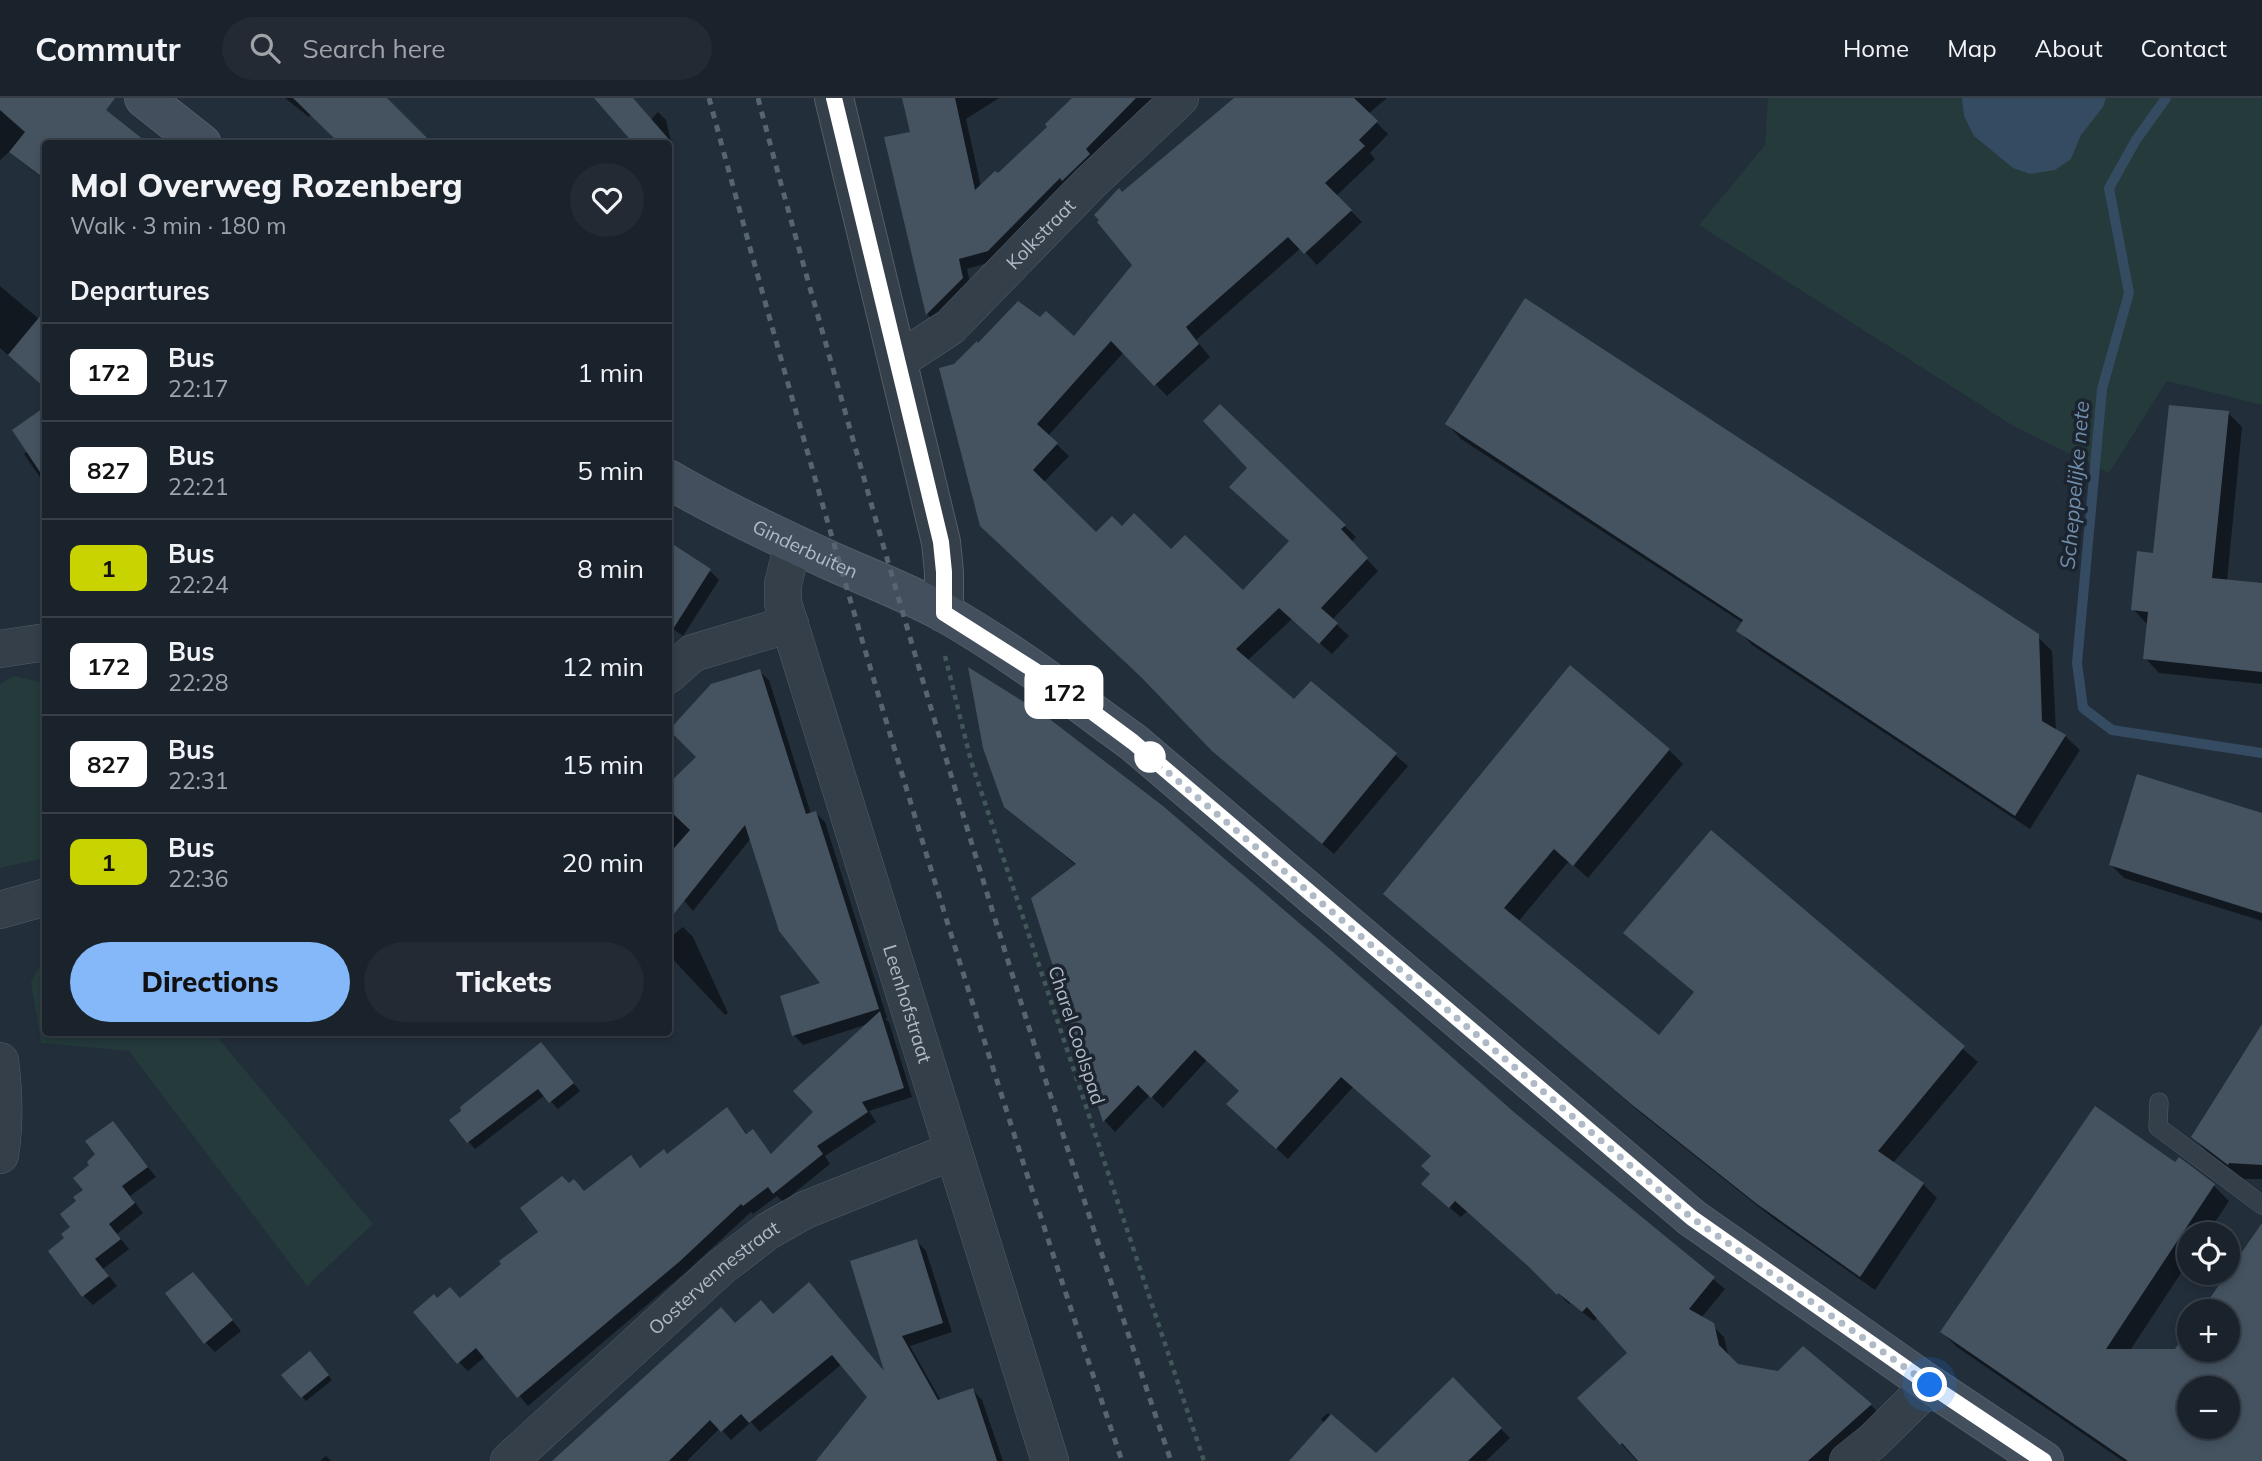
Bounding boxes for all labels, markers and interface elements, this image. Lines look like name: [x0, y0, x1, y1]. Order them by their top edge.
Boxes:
search box: [222, 17, 712, 80]
text: Commutr: [35, 28, 180, 69]
icon: search: [246, 29, 284, 67]
text: Search here: [302, 32, 445, 65]
text: Home: [1843, 33, 1909, 63]
text: Map: [1947, 33, 1997, 63]
text: About: [2035, 33, 2103, 63]
text: Contact: [2141, 33, 2227, 63]
button: heart: [570, 163, 644, 237]
text: Mol Overweg Rozenberg: [70, 164, 463, 205]
street label: Kolkstraat: [1001, 193, 1080, 274]
text: Walk · 3 min · 180 m: [70, 211, 287, 240]
text: Departures: [70, 274, 210, 307]
text: Bus: [168, 341, 214, 374]
text: 1 min: [577, 356, 644, 389]
text: 172: [87, 357, 130, 387]
text: 22:17: [168, 374, 228, 403]
water label: Scheppelijke nete: [2054, 400, 2094, 570]
text: Bus: [168, 439, 214, 472]
text: 5 min: [577, 454, 644, 487]
text: 827: [87, 455, 130, 485]
text: 22:21: [168, 472, 228, 501]
street label: Ginderbuiten: [749, 514, 862, 583]
text: Bus: [168, 537, 214, 570]
text: 8 min: [577, 552, 644, 585]
text: 1: [101, 553, 116, 583]
text: 22:24: [168, 570, 228, 599]
text: Bus: [168, 635, 214, 668]
text: 12 min: [562, 650, 644, 683]
text: 172: [87, 651, 130, 681]
text: 22:28: [168, 668, 228, 697]
line badge: 172: [1024, 669, 1104, 715]
text: 172: [1042, 677, 1086, 707]
text: Bus: [168, 733, 214, 766]
unlabelled marker: [1135, 742, 1165, 772]
text: 15 min: [562, 748, 644, 781]
text: 827: [87, 749, 130, 779]
text: 22:31: [168, 766, 228, 795]
text: Bus: [168, 831, 214, 864]
text: 20 min: [562, 846, 644, 879]
text: 1: [101, 847, 116, 877]
text: 22:36: [168, 864, 228, 893]
button: Directions: [70, 942, 350, 1022]
button: Tickets: [364, 942, 644, 1022]
street label: Leenhofstraat: [878, 942, 938, 1066]
street label: Charel Coolspad: [1043, 963, 1111, 1107]
street label: Oostervennestraat: [643, 1215, 783, 1340]
map controls: [2177, 1222, 2240, 1439]
button: locate: [2177, 1222, 2240, 1285]
button: +: [2177, 1299, 2240, 1362]
your location: [1912, 1367, 1947, 1402]
button: −: [2177, 1376, 2240, 1439]

